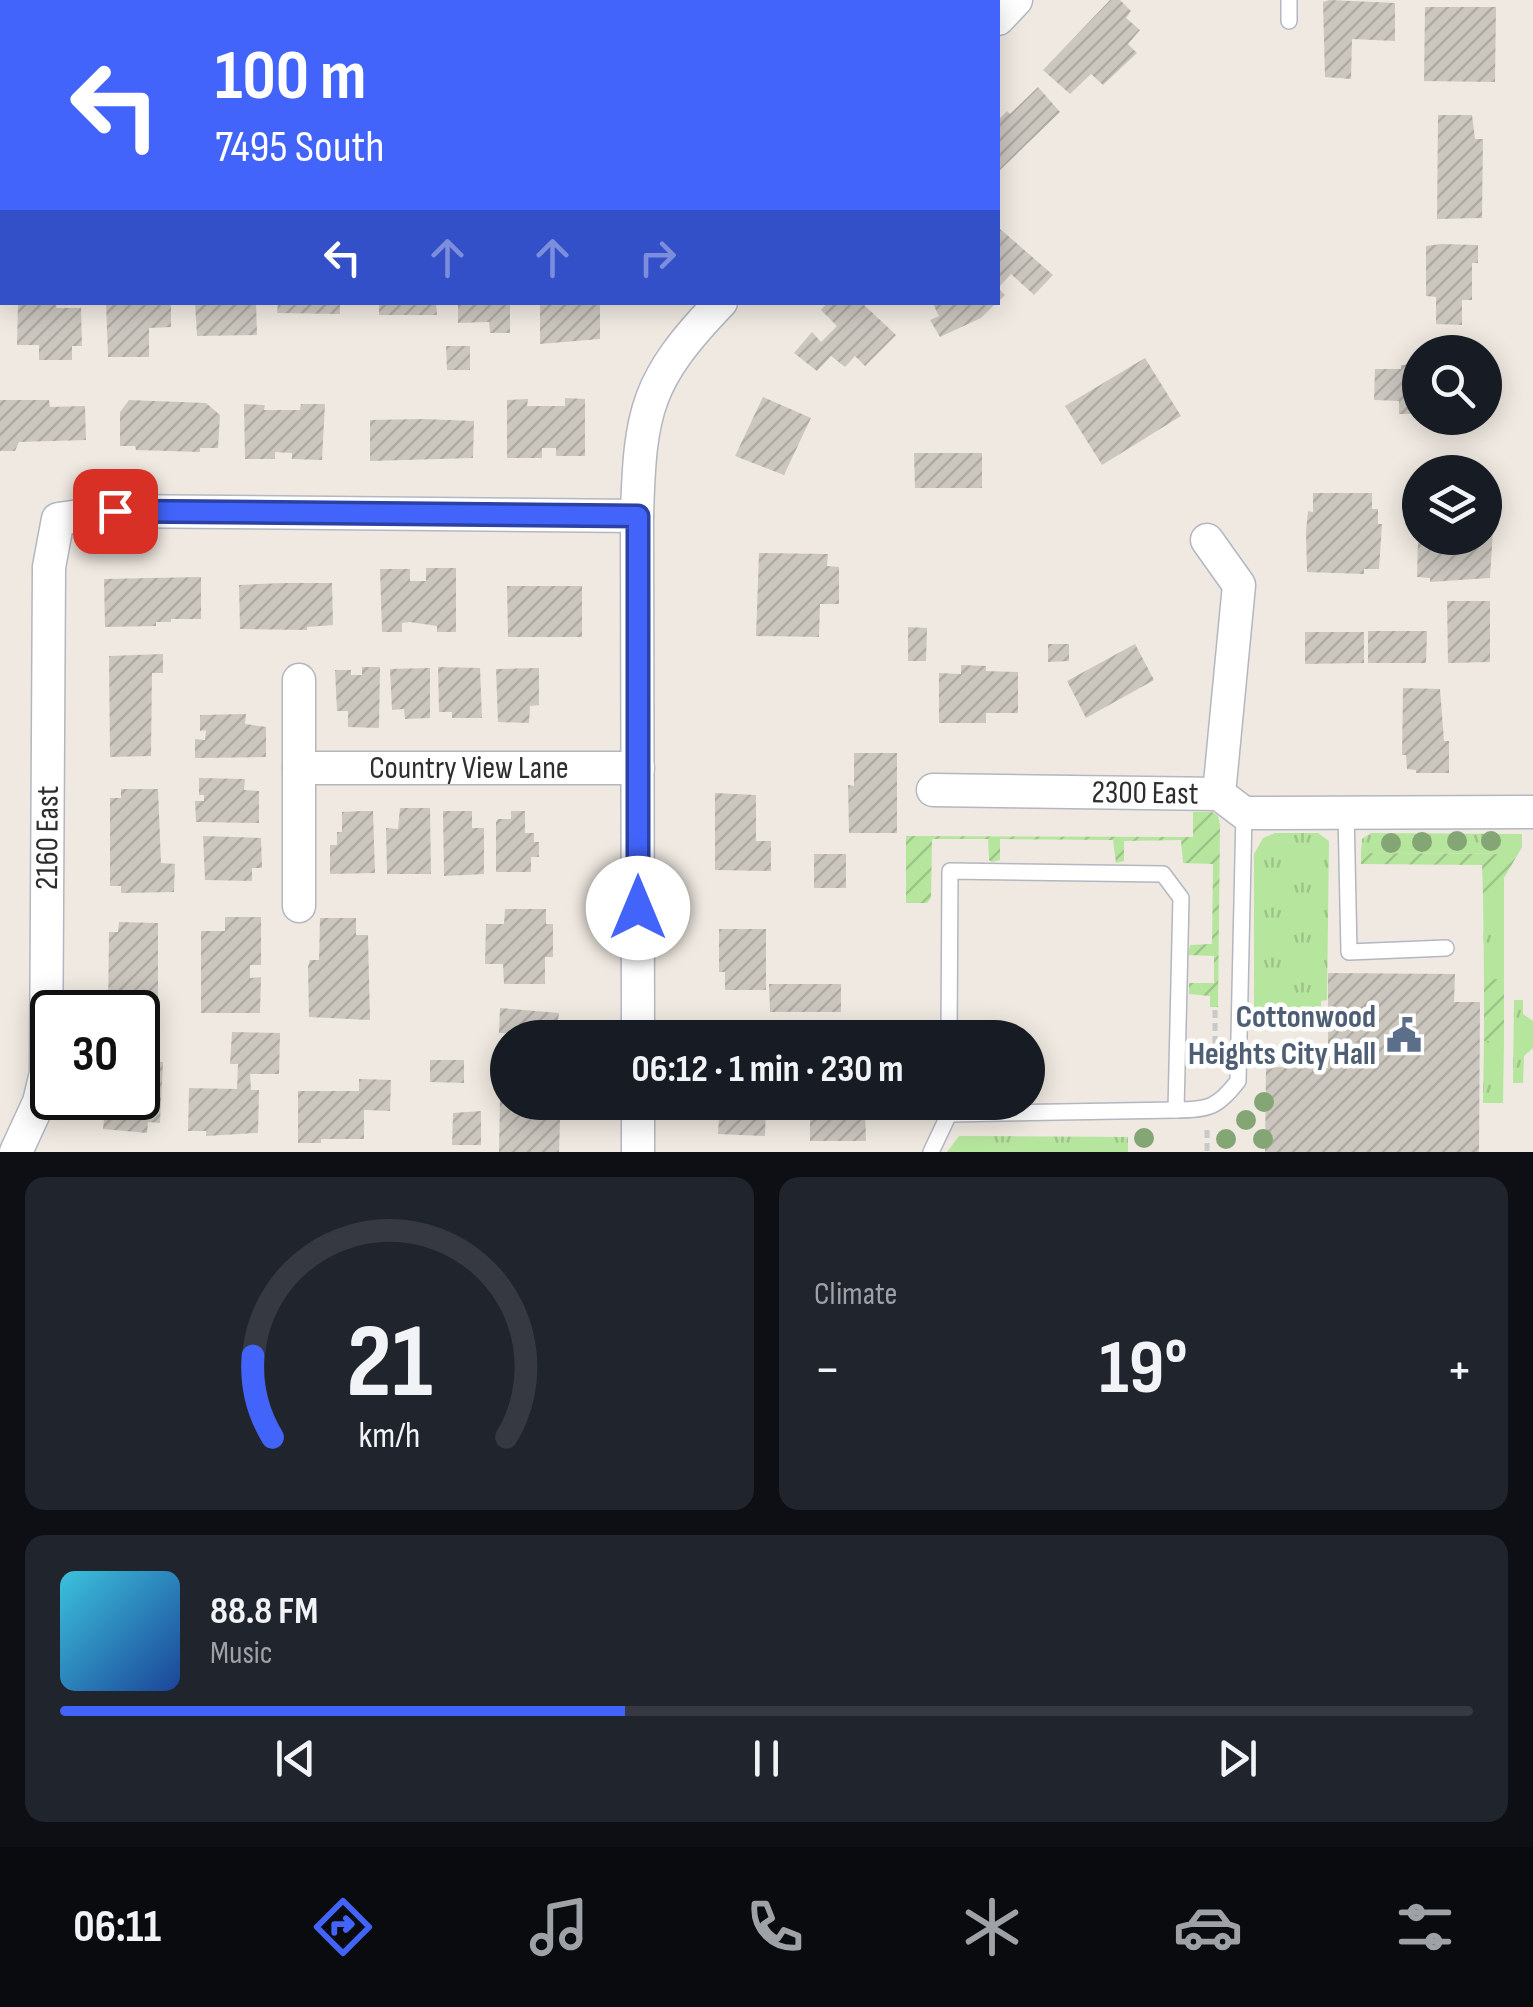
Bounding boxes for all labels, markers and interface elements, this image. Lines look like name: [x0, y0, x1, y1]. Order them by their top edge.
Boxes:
text: 100 m: [215, 35, 366, 119]
icon: left: [50, 40, 180, 170]
text: 7495 South: [215, 120, 384, 175]
icon: left: [315, 230, 370, 285]
icon: ahead: [420, 230, 475, 285]
icon: ahead: [525, 230, 580, 285]
icon: right: [630, 230, 685, 285]
map controls: [1402, 335, 1502, 555]
button: search: [1402, 335, 1502, 435]
button: layers: [1402, 455, 1502, 555]
pin: [73, 469, 158, 554]
icon: arrive: [88, 484, 143, 539]
street label: Country View Lane: [369, 749, 569, 788]
street label: 2300 East: [1091, 773, 1199, 813]
street label: 2160 East: [28, 786, 67, 890]
position arrow: [586, 856, 690, 960]
speed limit sign: 30: [30, 990, 160, 1120]
place label: Cottonwood Heights City Hall: [1188, 998, 1376, 1074]
public building icon: Cottonwood Heights City Hall: [1385, 1016, 1423, 1054]
text: 06:12 · 1 min · 230 m: [632, 1047, 903, 1092]
text: Climate: [814, 1275, 897, 1314]
text: 21: [346, 1301, 433, 1426]
text: 19°: [1099, 1324, 1188, 1415]
text: −: [814, 1337, 841, 1404]
text: +: [1446, 1337, 1473, 1404]
text: km/h: [359, 1415, 420, 1458]
text: 88.8 FM: [210, 1589, 318, 1634]
text: Music: [210, 1634, 273, 1673]
icon: previous: [268, 1731, 323, 1786]
icon: pause: [739, 1731, 794, 1786]
icon: next: [1210, 1731, 1265, 1786]
icon: directions: [308, 1892, 378, 1962]
icon: music: [524, 1892, 594, 1962]
icon: phone: [740, 1892, 810, 1962]
icon: climate: [957, 1892, 1027, 1962]
icon: car: [1173, 1892, 1243, 1962]
icon: filters: [1390, 1892, 1460, 1962]
text: 06:11: [73, 1900, 161, 1955]

